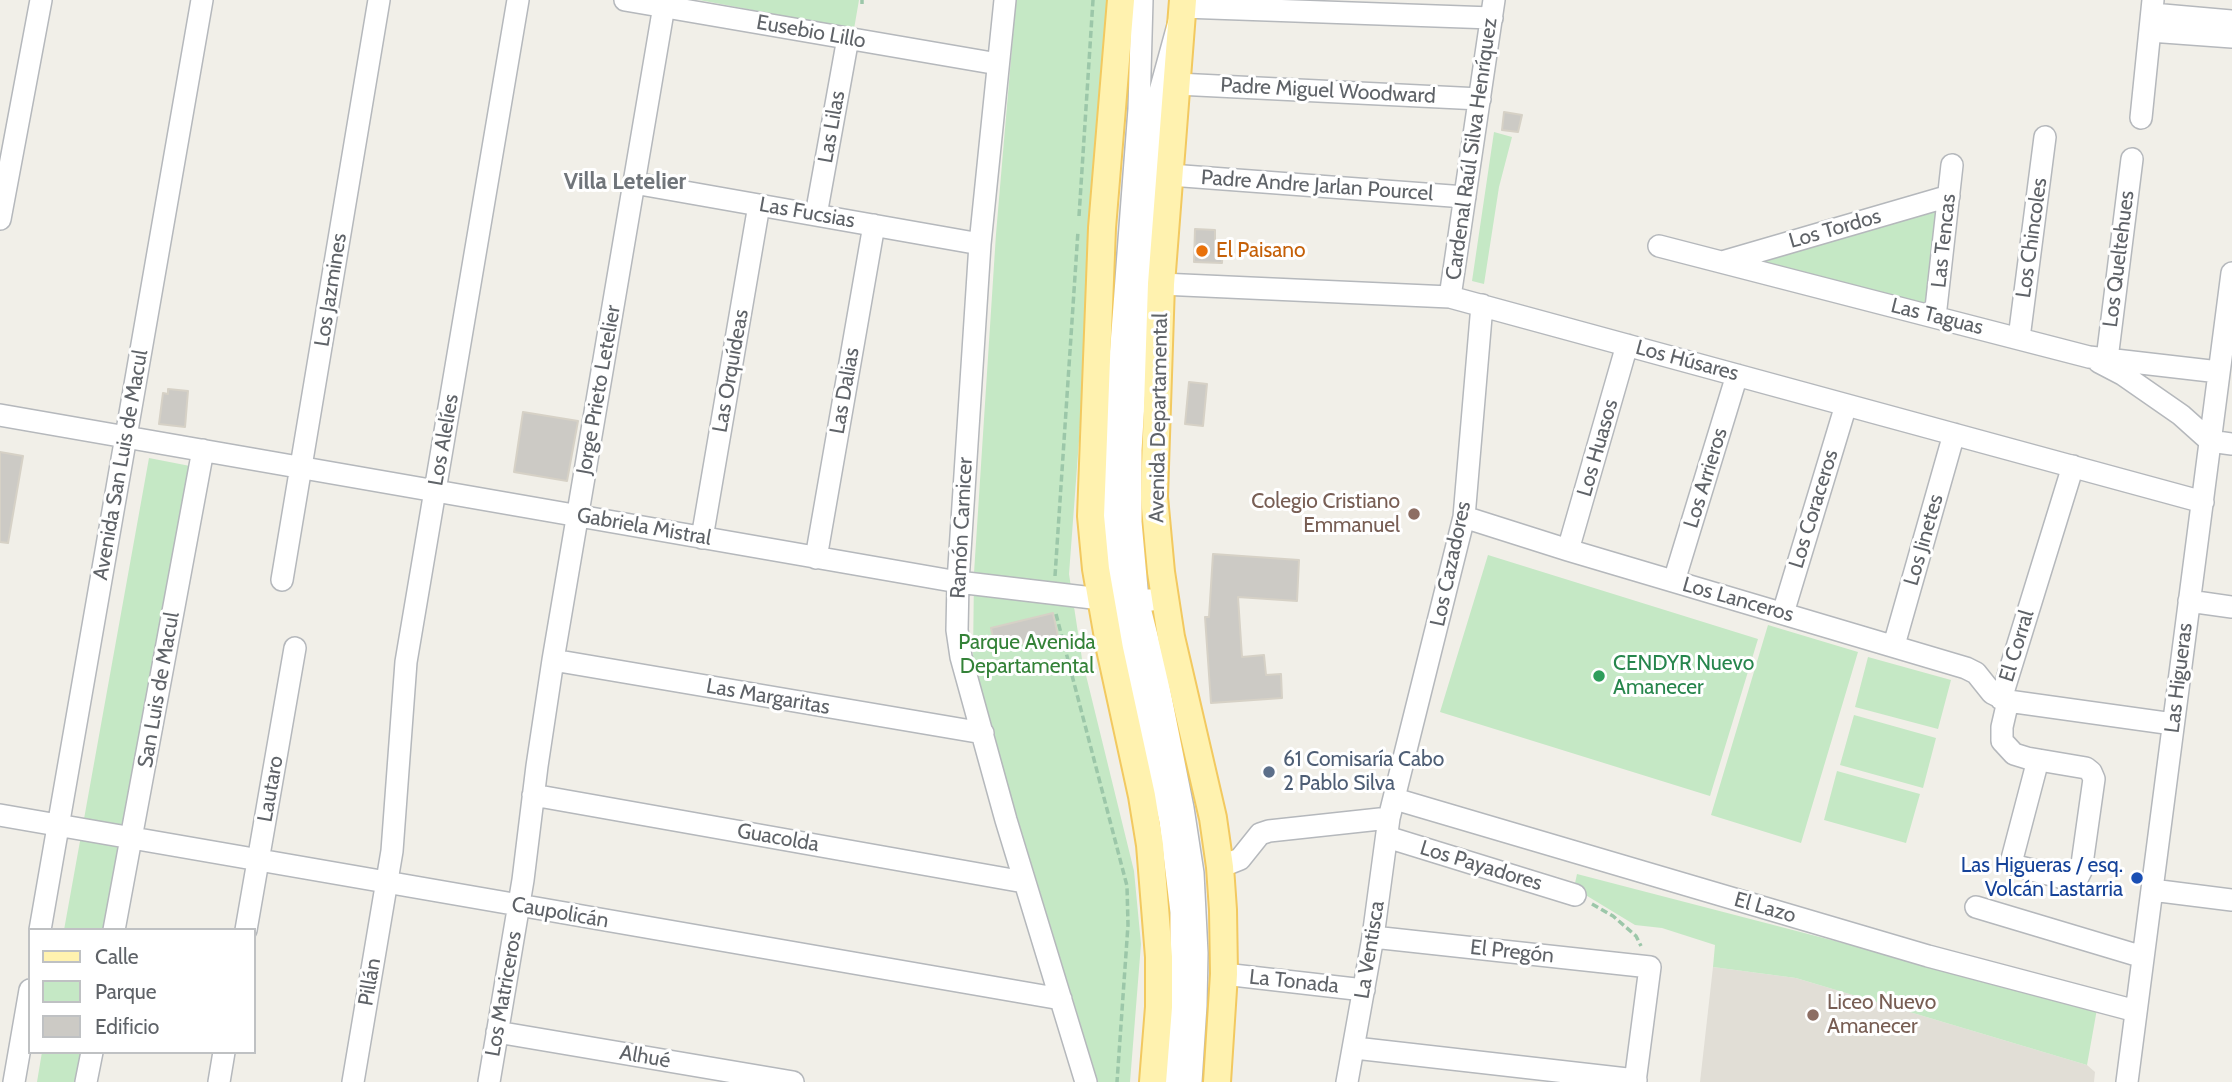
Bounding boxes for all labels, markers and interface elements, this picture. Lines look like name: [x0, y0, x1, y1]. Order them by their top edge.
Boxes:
street label: Eusebio Lillo: [754, 10, 868, 54]
street label: Cardenal Raúl Silva Henríquez: [1441, 16, 1503, 282]
street label: Padre Miguel Woodward: [1220, 73, 1436, 109]
street label: Las Lilas: [813, 89, 851, 165]
street label: Padre Andre Jarlan Pourcel: [1200, 165, 1434, 207]
district label: Villa Letelier: [564, 168, 686, 196]
street label: Los Chincoles: [2011, 176, 2053, 300]
street label: Los Queltehues: [2098, 189, 2140, 329]
street label: Las Fucsias: [757, 192, 857, 234]
street label: Las Tencas: [1927, 193, 1961, 289]
street label: Los Tordos: [1786, 204, 1884, 254]
street label: Los Jazmines: [310, 232, 352, 348]
place label: El Paisano: [1216, 238, 1306, 264]
marker: El Paisano: [1194, 243, 1210, 259]
street label: Las Taguas: [1888, 293, 1986, 341]
street label: Jorge Prieto Letelier: [572, 303, 626, 477]
street label: Las Orquídeas: [708, 307, 754, 435]
street label: Avenida Departamental: [1145, 313, 1173, 523]
street label: Los Húsares: [1633, 335, 1741, 387]
street label: Las Dalias: [825, 346, 865, 436]
street label: Avenida San Luis de Macul: [88, 348, 154, 582]
street label: Los Alelíes: [424, 392, 464, 488]
street label: Los Huasos: [1572, 397, 1624, 499]
street label: Los Arrieros: [1679, 425, 1733, 531]
street label: Los Coraceros: [1784, 447, 1844, 571]
street label: Ramón Carnicer: [946, 457, 978, 599]
place label: Colegio Cristiano Emmanuel: [1251, 489, 1400, 539]
street label: Los Jinetes: [1899, 491, 1949, 589]
street label: Los Cazadores: [1425, 499, 1477, 629]
street label: Gabriela Mistral: [575, 503, 713, 551]
marker: Colegio Cristiano Emmanuel: [1406, 506, 1422, 522]
street label: Los Lanceros: [1680, 572, 1796, 628]
street label: El Corral: [1994, 607, 2040, 685]
street label: San Luis de Macul: [133, 610, 185, 770]
street label: Las Higueras: [2160, 622, 2198, 734]
park label: Parque Avenida Departamental: [958, 630, 1096, 680]
place label: CENDYR Nuevo Amanecer: [1613, 651, 1754, 701]
marker: CENDYR Nuevo Amanecer: [1591, 668, 1607, 684]
street label: Las Margaritas: [704, 674, 832, 720]
place label: 61 Comisaría Cabo 2 Pablo Silva: [1283, 747, 1444, 797]
street label: Lautaro: [253, 754, 289, 824]
marker: 61 Comisaría Cabo 2 Pablo Silva: [1261, 764, 1277, 780]
street label: Guacolda: [735, 818, 821, 858]
street label: Los Payadores: [1417, 835, 1545, 897]
place label: Las Higueras / esq. Volcán Lastarria: [1961, 853, 2123, 903]
marker: Las Higueras / esq. Volcán Lastarria: [2129, 870, 2145, 886]
street label: El Lazo: [1731, 887, 1799, 929]
street label: Caupolicán: [510, 892, 610, 934]
street label: La Ventisca: [1350, 899, 1390, 1001]
legend: [28, 928, 256, 1054]
street label: Los Matriceros: [481, 929, 527, 1059]
street label: El Pregón: [1469, 935, 1555, 969]
text: Calle: [95, 944, 139, 969]
street label: Pillán: [353, 956, 387, 1008]
street label: La Tonada: [1248, 965, 1340, 999]
text: Parque: [95, 979, 157, 1004]
place label: Liceo Nuevo Amanecer: [1827, 990, 1936, 1040]
marker: Liceo Nuevo Amanecer: [1805, 1007, 1821, 1023]
text: Edificio: [95, 1014, 159, 1039]
street label: Alhué: [618, 1040, 672, 1074]

